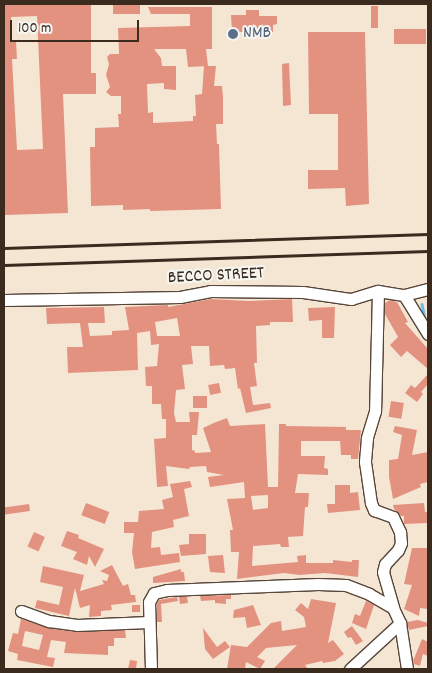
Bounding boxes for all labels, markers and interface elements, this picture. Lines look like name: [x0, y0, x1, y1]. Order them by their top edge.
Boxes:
scale bar: [12, 10, 141, 42]
text: 100 m: [18, 18, 51, 40]
place label: NMB: [243, 23, 271, 45]
marker: NMB: [227, 28, 239, 40]
street label: BECCO STREET: [167, 264, 265, 290]

